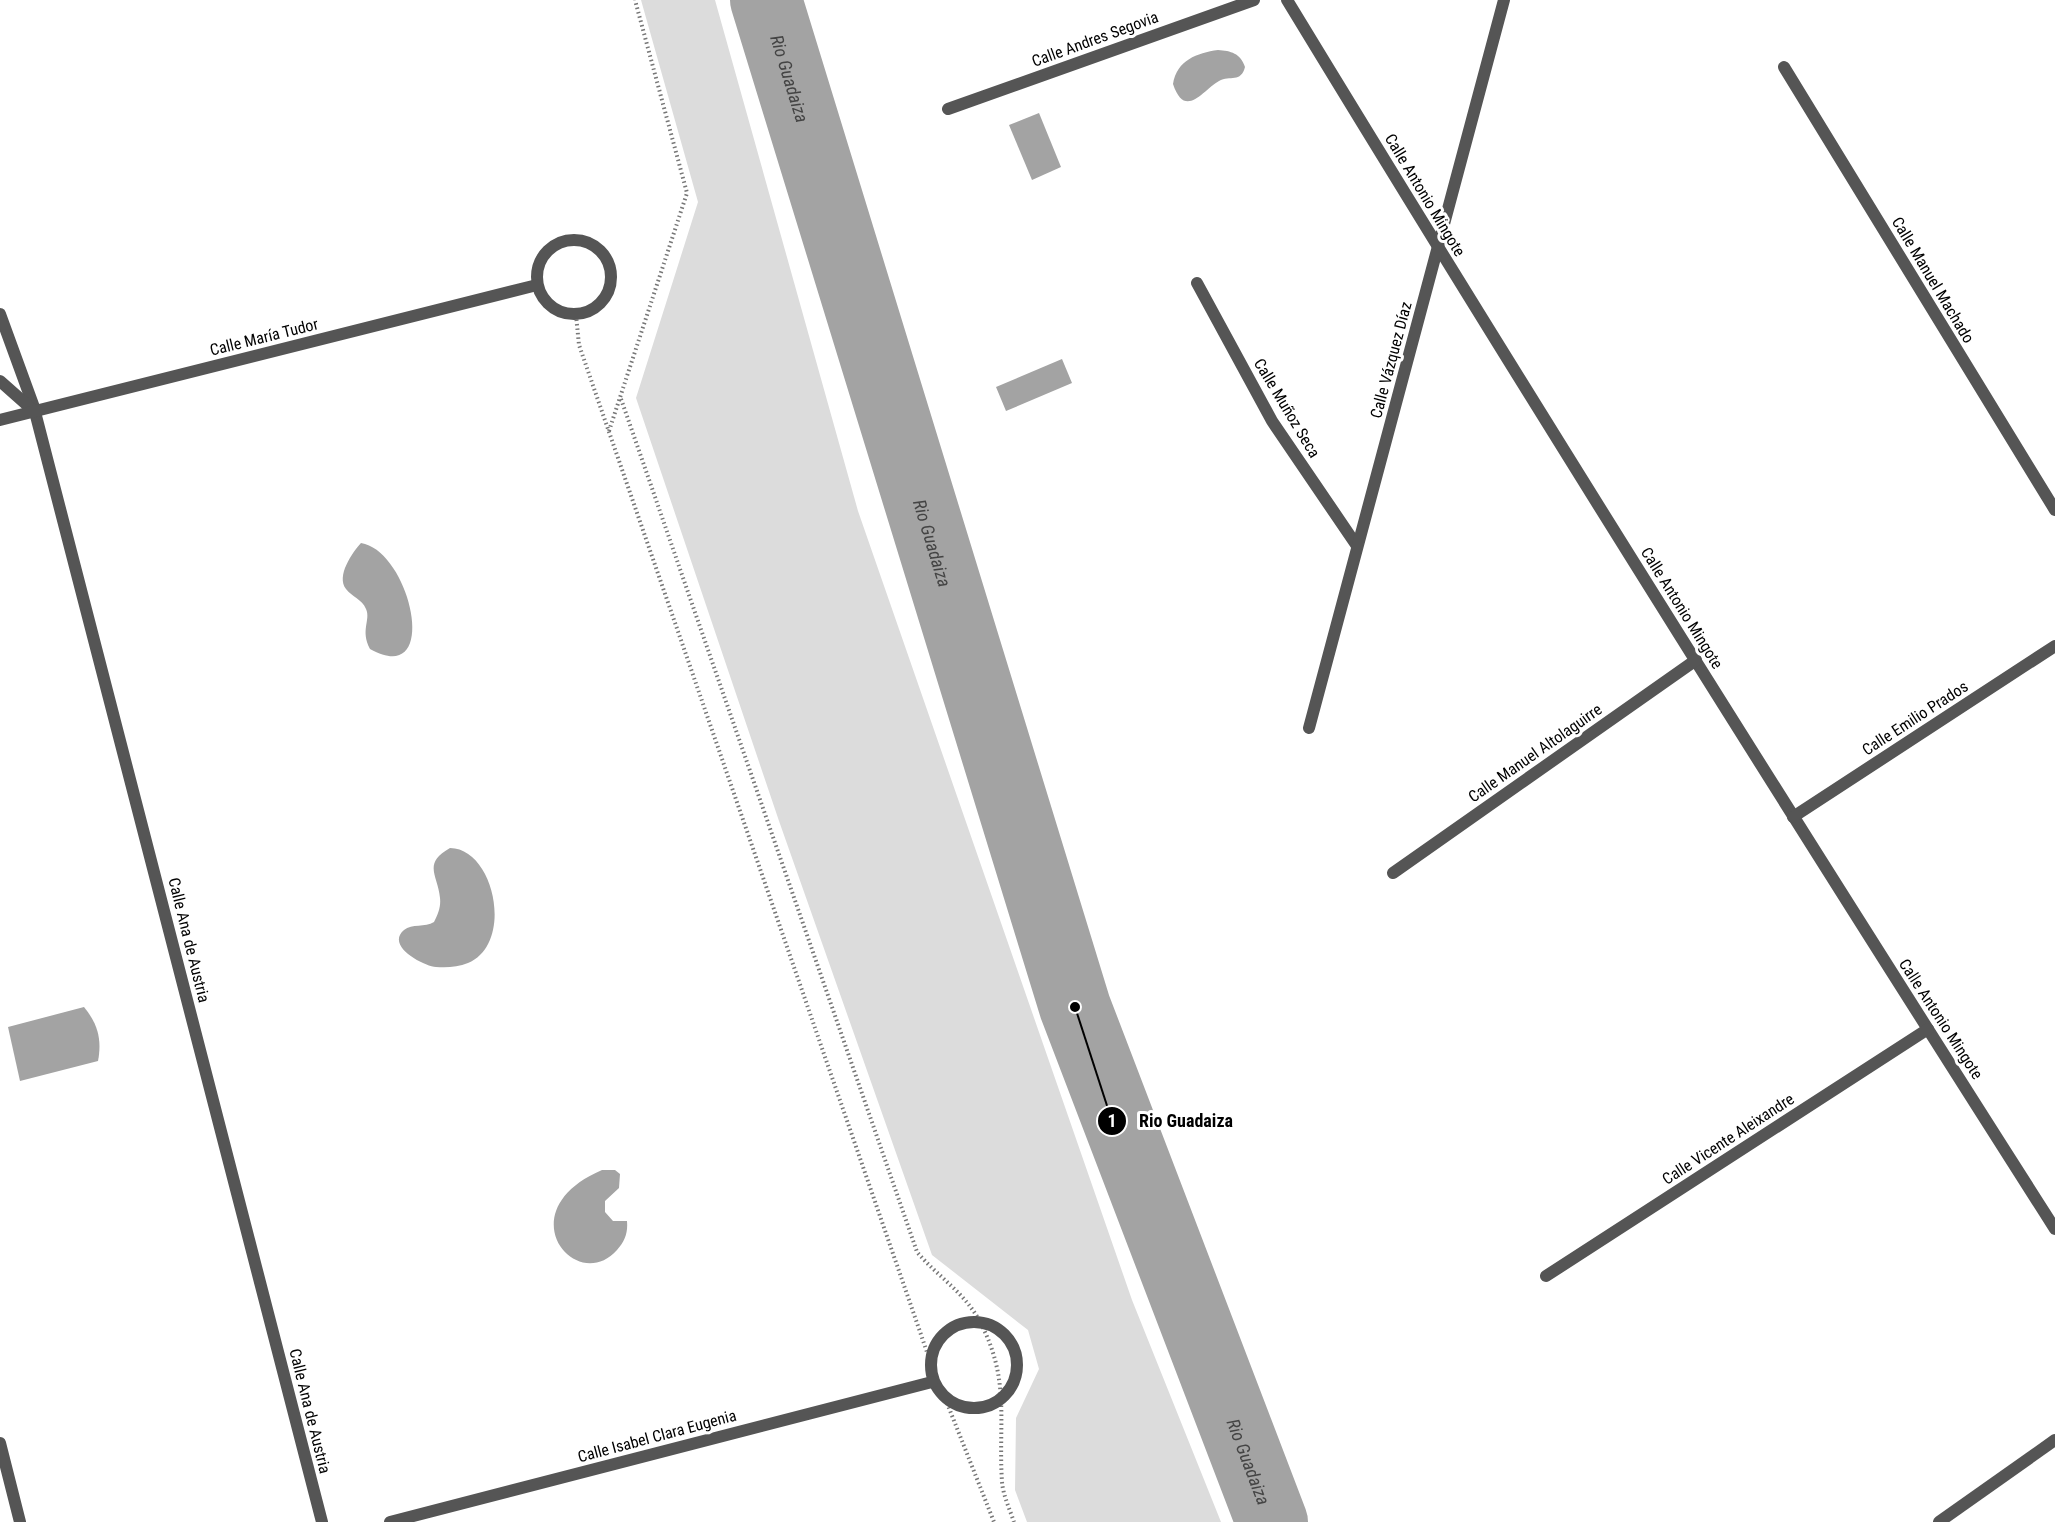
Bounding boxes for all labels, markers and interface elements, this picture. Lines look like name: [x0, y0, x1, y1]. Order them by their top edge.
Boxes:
street label: Calle Andres Segovia: [1029, 7, 1161, 71]
water label: Rio Guadaiza: [767, 32, 813, 125]
street label: Calle Antonio Mingote: [1381, 130, 1469, 260]
street label: Calle Manuel Machado: [1888, 213, 1978, 347]
street label: Calle Vázquez Díaz: [1366, 300, 1416, 420]
street label: Calle María Tudor: [208, 314, 320, 360]
street label: Calle Muñoz Seca: [1250, 355, 1324, 461]
water label: Rio Guadaiza: [909, 497, 956, 589]
street label: Calle Antonio Mingote: [1637, 544, 1727, 672]
street label: Calle Emilio Prados: [1859, 677, 1971, 759]
street label: Calle Manuel Altolaguirre: [1465, 700, 1605, 806]
street label: Calle Ana de Austria: [164, 876, 214, 1004]
street label: Calle Antonio Mingote: [1895, 955, 1987, 1083]
street label: Calle Vicente Aleixandre: [1659, 1089, 1797, 1189]
callout: Rio Guadaiza: [1097, 1103, 1245, 1139]
text: 1: [1107, 1110, 1117, 1131]
text: Rio Guadaiza: [1139, 1110, 1233, 1131]
street label: Calle Ana de Austria: [285, 1347, 335, 1475]
street label: Calle Isabel Clara Eugenia: [576, 1406, 738, 1466]
water label: Rio Guadaiza: [1223, 1416, 1275, 1508]

